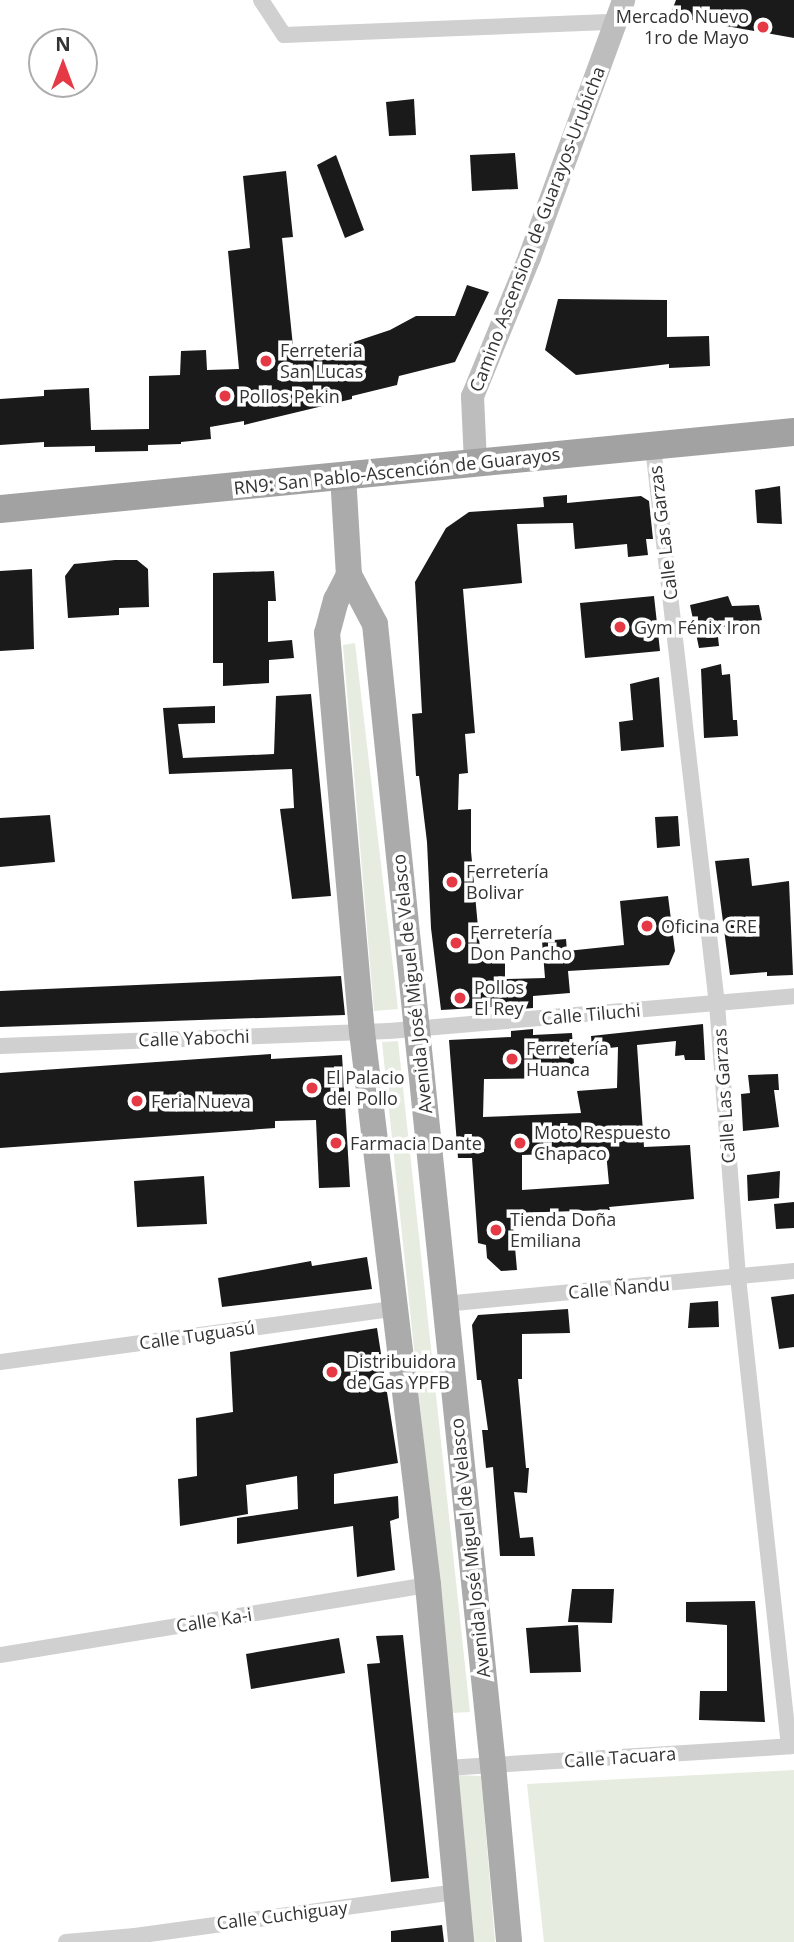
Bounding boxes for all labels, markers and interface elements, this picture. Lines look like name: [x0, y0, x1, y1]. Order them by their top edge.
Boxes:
place label: Mercado Nuevo 1ro de Mayo: [616, 6, 749, 48]
marker: Mercado Nuevo 1ro de Mayo: [755, 19, 771, 35]
north arrow: [28, 28, 98, 98]
text: N: [55, 31, 71, 57]
street label: Camino Ascension de Guarayos-Urubicha: [465, 63, 609, 395]
place label: Ferreteria San Lucas: [280, 340, 363, 382]
marker: Ferreteria San Lucas: [258, 353, 274, 369]
place label: Pollos Pekin: [239, 385, 340, 407]
marker: Pollos Pekin: [217, 388, 233, 404]
street label: RN9: San Pablo-Ascención de Guarayos: [233, 443, 561, 499]
street label: Calle Las Garzas: [644, 465, 682, 601]
place label: Gym Fénix Iron: [634, 616, 761, 638]
marker: Gym Fénix Iron: [612, 619, 628, 635]
street label: Avenida José Miguel de Velasco: [388, 853, 436, 1115]
place label: Ferretería Bolivar: [466, 861, 549, 903]
marker: Ferretería Bolivar: [444, 874, 460, 890]
place label: Oficina CRE: [661, 915, 757, 937]
marker: Oficina CRE: [639, 918, 655, 934]
place label: Ferretería Don Pancho: [470, 922, 572, 964]
marker: Ferretería Don Pancho: [448, 935, 464, 951]
place label: Pollos El Rey: [474, 977, 524, 1020]
marker: Pollos El Rey: [452, 990, 468, 1006]
street label: Calle Tiluchi: [541, 999, 641, 1029]
street label: Calle Yabochi: [138, 1025, 250, 1051]
street label: Calle Las Garzas: [709, 1028, 739, 1164]
place label: Ferretería Huanca: [526, 1038, 609, 1080]
marker: Ferretería Huanca: [504, 1051, 520, 1067]
place label: El Palacio del Pollo: [326, 1067, 405, 1110]
marker: El Palacio del Pollo: [304, 1080, 320, 1096]
place label: Feria Nueva: [151, 1090, 251, 1112]
marker: Feria Nueva: [129, 1093, 145, 1109]
place label: Moto Respuesto Chapaco: [534, 1122, 671, 1164]
place label: Farmacia Dante: [350, 1132, 482, 1154]
marker: Farmacia Dante: [328, 1135, 344, 1151]
marker: Moto Respuesto Chapaco: [512, 1135, 528, 1151]
place label: Tienda Doña Emiliana: [510, 1209, 616, 1252]
marker: Tienda Doña Emiliana: [488, 1222, 504, 1238]
street label: Calle Ñandu: [567, 1273, 671, 1303]
street label: Calle Tuguasú: [138, 1316, 256, 1354]
place label: Distribuidora de Gas YPFB: [346, 1351, 456, 1394]
marker: Distribuidora de Gas YPFB: [324, 1364, 340, 1380]
street label: Avenida José Miguel de Velasco: [446, 1417, 494, 1679]
street label: Calle Ka-i: [174, 1603, 254, 1637]
street label: Calle Tacuara: [563, 1742, 677, 1772]
street label: Calle Cuchiguay: [215, 1896, 349, 1934]

